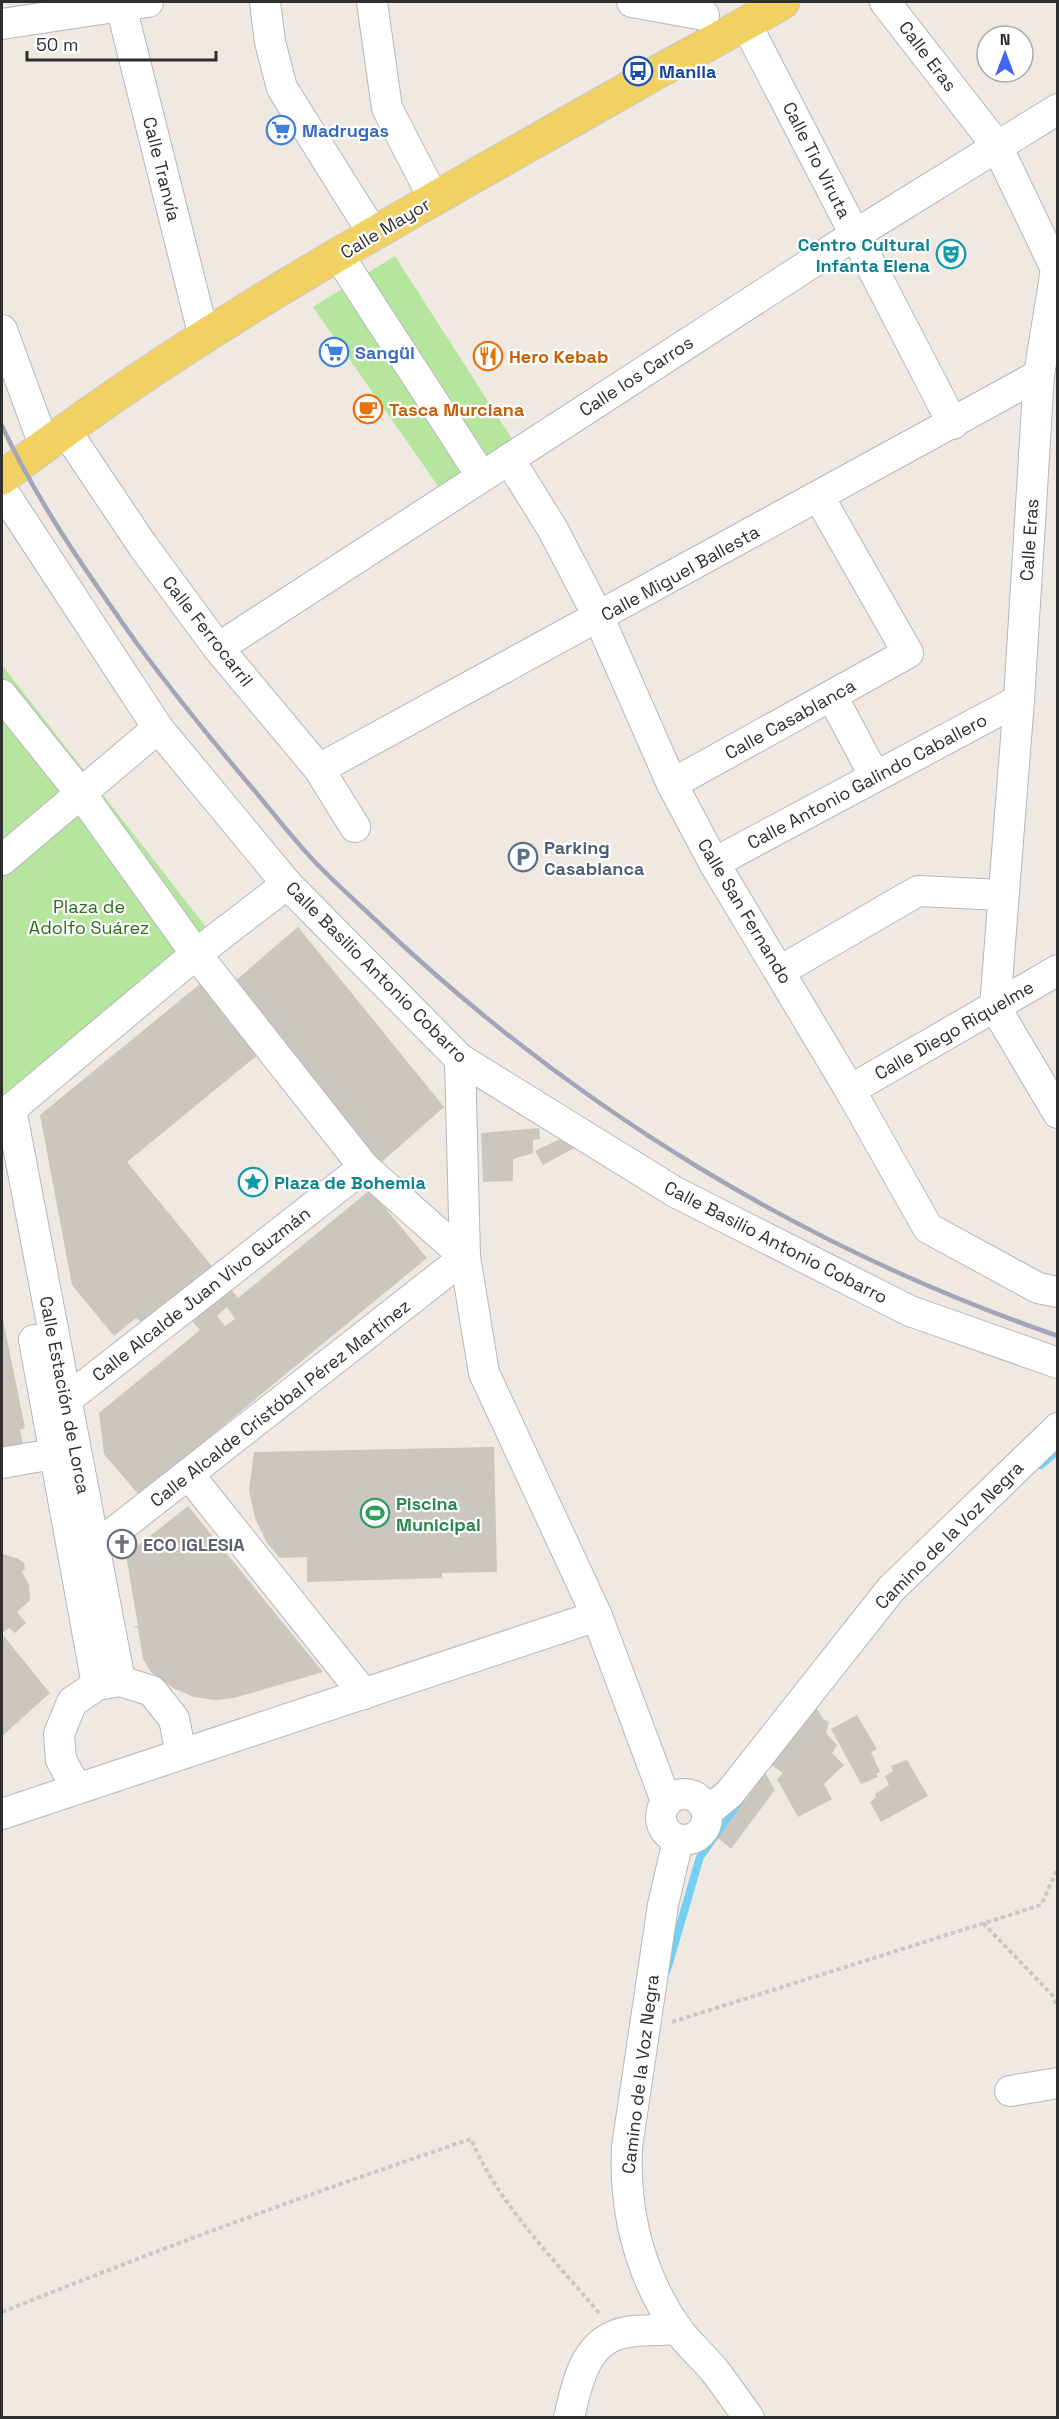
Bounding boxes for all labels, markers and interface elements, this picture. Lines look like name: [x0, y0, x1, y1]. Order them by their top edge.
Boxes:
street label: Calle Eras: [894, 16, 962, 96]
scale bar: [27, 24, 216, 62]
north arrow: [975, 24, 1035, 84]
text: N: [1000, 29, 1010, 50]
text: 50 m: [36, 33, 78, 56]
bus stop icon: Manila: [622, 55, 654, 87]
place label: Manila: [659, 60, 717, 83]
street label: Calle Tio Viruta: [778, 98, 856, 222]
street label: Calle Tranvía: [138, 114, 186, 224]
supermarket icon: Madrugas: [265, 114, 297, 146]
place label: Madrugas: [302, 119, 389, 142]
street label: Calle Mayor: [336, 192, 434, 264]
place label: Centro Cultural Infanta Elena: [798, 233, 931, 277]
theatre icon: Centro Cultural Infanta Elena: [935, 238, 967, 270]
street label: Calle los Carros: [575, 331, 697, 421]
supermarket icon: Sangüi: [318, 336, 350, 368]
restaurant icon: Hero Kebab: [472, 340, 504, 372]
place label: Sangüi: [355, 341, 415, 364]
place label: Hero Kebab: [509, 345, 608, 368]
cafe icon: Tasca Murciana: [352, 393, 384, 425]
place label: Tasca Murciana: [389, 398, 525, 421]
street label: Calle Eras: [1015, 498, 1043, 582]
street label: Calle Miguel Ballesta: [597, 520, 763, 626]
street label: Calle Ferrocarril: [158, 571, 258, 691]
street label: Calle Casablanca: [721, 674, 859, 764]
street label: Calle Antonio Galindo Caballero: [743, 708, 991, 854]
street label: Calle San Fernando: [693, 834, 797, 988]
place label: Parking Casablanca: [544, 836, 645, 880]
parking icon: Parking Casablanca: [507, 841, 539, 873]
street label: Calle Basilio Antonio Cobarro: [281, 876, 473, 1068]
park label: Plaza de Adolfo Suárez: [29, 895, 149, 939]
street label: Calle Diego Riquelme: [870, 975, 1038, 1085]
place icon: Plaza de Bohemia: [237, 1166, 269, 1198]
place label: Plaza de Bohemia: [274, 1171, 426, 1194]
street label: Calle Basilio Antonio Cobarro: [660, 1176, 892, 1308]
street label: Calle Alcalde Juan Vivo Guzmán: [87, 1202, 315, 1386]
street label: Calle Estación de Lorca: [35, 1294, 95, 1496]
street label: Calle Alcalde Cristóbal Pérez Martínez: [145, 1294, 415, 1512]
street label: Camino de la Voz Negra: [870, 1456, 1028, 1614]
place label: Piscina Municipal: [396, 1492, 481, 1536]
sports icon: Piscina Municipal: [359, 1497, 391, 1529]
church icon: ECO IGLESIA: [106, 1528, 138, 1560]
place label: ECO IGLESIA: [143, 1533, 245, 1556]
street label: Camino de la Voz Negra: [616, 1973, 664, 2175]

